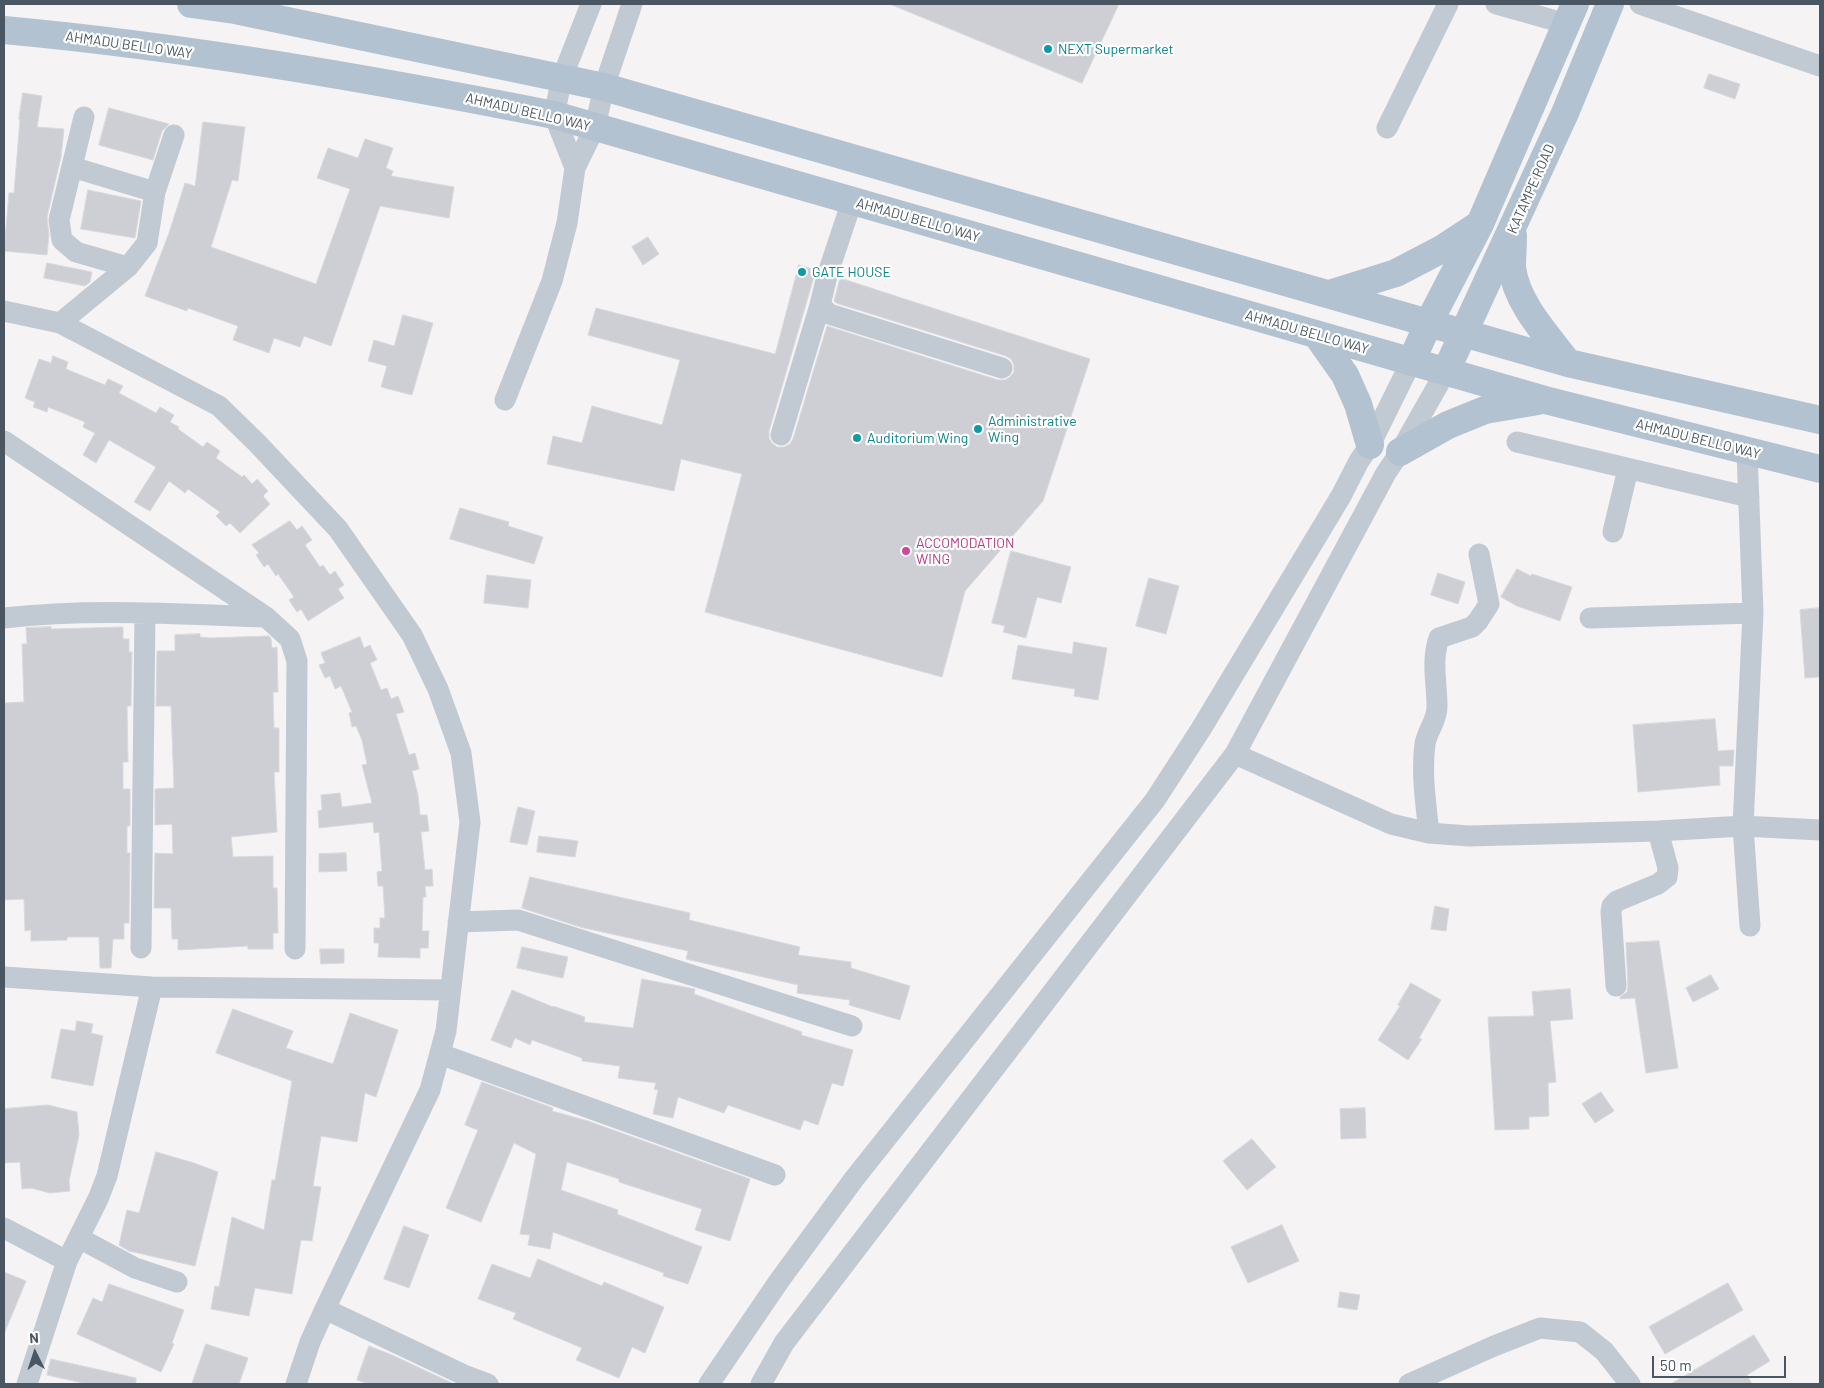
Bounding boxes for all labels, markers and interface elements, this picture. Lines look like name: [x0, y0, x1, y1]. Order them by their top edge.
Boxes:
street label: AHMADU BELLO WAY: [65, 28, 193, 62]
place label: NEXT Supermarket: [1058, 41, 1174, 57]
marker: NEXT Supermarket: [1042, 43, 1054, 55]
street label: AHMADU BELLO WAY: [464, 89, 592, 135]
street label: KATAMPE ROAD: [1504, 142, 1558, 236]
street label: AHMADU BELLO WAY: [854, 194, 982, 246]
place label: GATE HOUSE: [812, 264, 891, 280]
marker: GATE HOUSE: [796, 266, 808, 278]
street label: AHMADU BELLO WAY: [1243, 306, 1371, 358]
place label: Administrative Wing: [988, 413, 1077, 446]
street label: AHMADU BELLO WAY: [1634, 415, 1762, 463]
marker: Administrative Wing: [972, 423, 984, 435]
place label: Auditorium Wing: [867, 430, 968, 446]
marker: Auditorium Wing: [851, 432, 863, 444]
place label: ACCOMODATION WING: [916, 535, 1014, 568]
marker: ACCOMODATION WING: [900, 545, 912, 557]
north arrow: [10, 1328, 60, 1378]
text: N: [29, 1329, 39, 1346]
scale bar: [1654, 1346, 1788, 1378]
text: 50 m: [1660, 1356, 1692, 1374]

